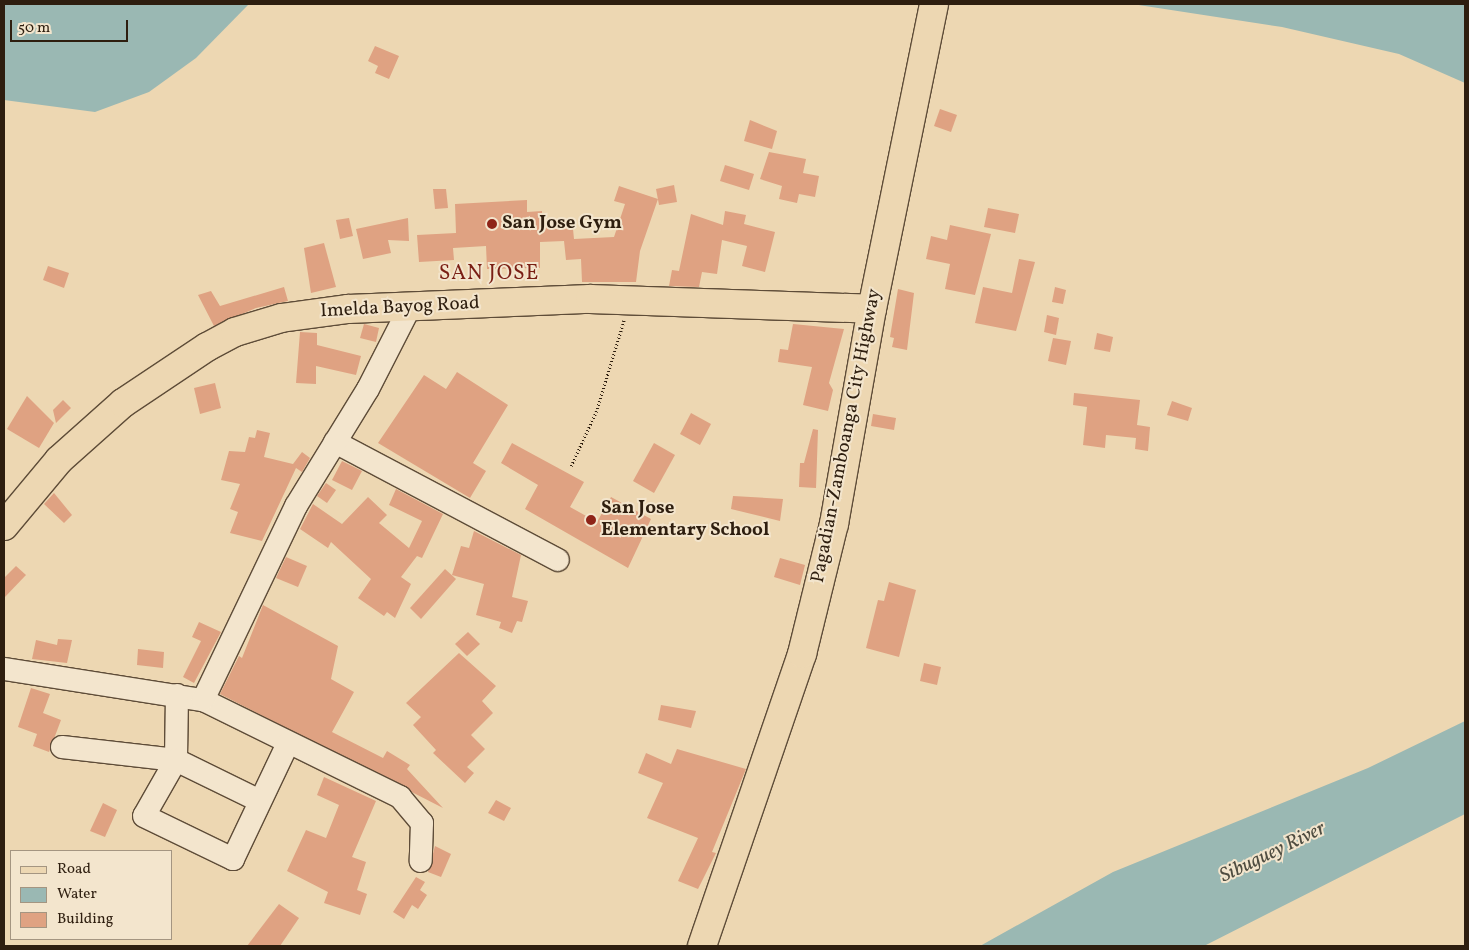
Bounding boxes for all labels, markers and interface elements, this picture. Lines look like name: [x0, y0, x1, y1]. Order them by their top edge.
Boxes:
scale bar: [12, 10, 130, 42]
text: 50 m: [18, 18, 50, 39]
place label: San Jose Gym: [502, 213, 622, 235]
marker: San Jose Gym: [486, 218, 498, 230]
district label: SAN JOSE: [438, 261, 540, 287]
street label: Pagadian-Zamboanga City Highway: [807, 287, 887, 585]
street label: Imelda Bayog Road: [320, 292, 480, 324]
place label: San Jose Elementary School: [601, 498, 770, 542]
marker: San Jose Elementary School: [585, 514, 597, 526]
water label: Sibuguey River: [1216, 817, 1330, 889]
legend: [10, 850, 172, 940]
text: Road: [57, 859, 91, 880]
text: Water: [57, 884, 97, 905]
text: Building: [57, 909, 113, 930]

